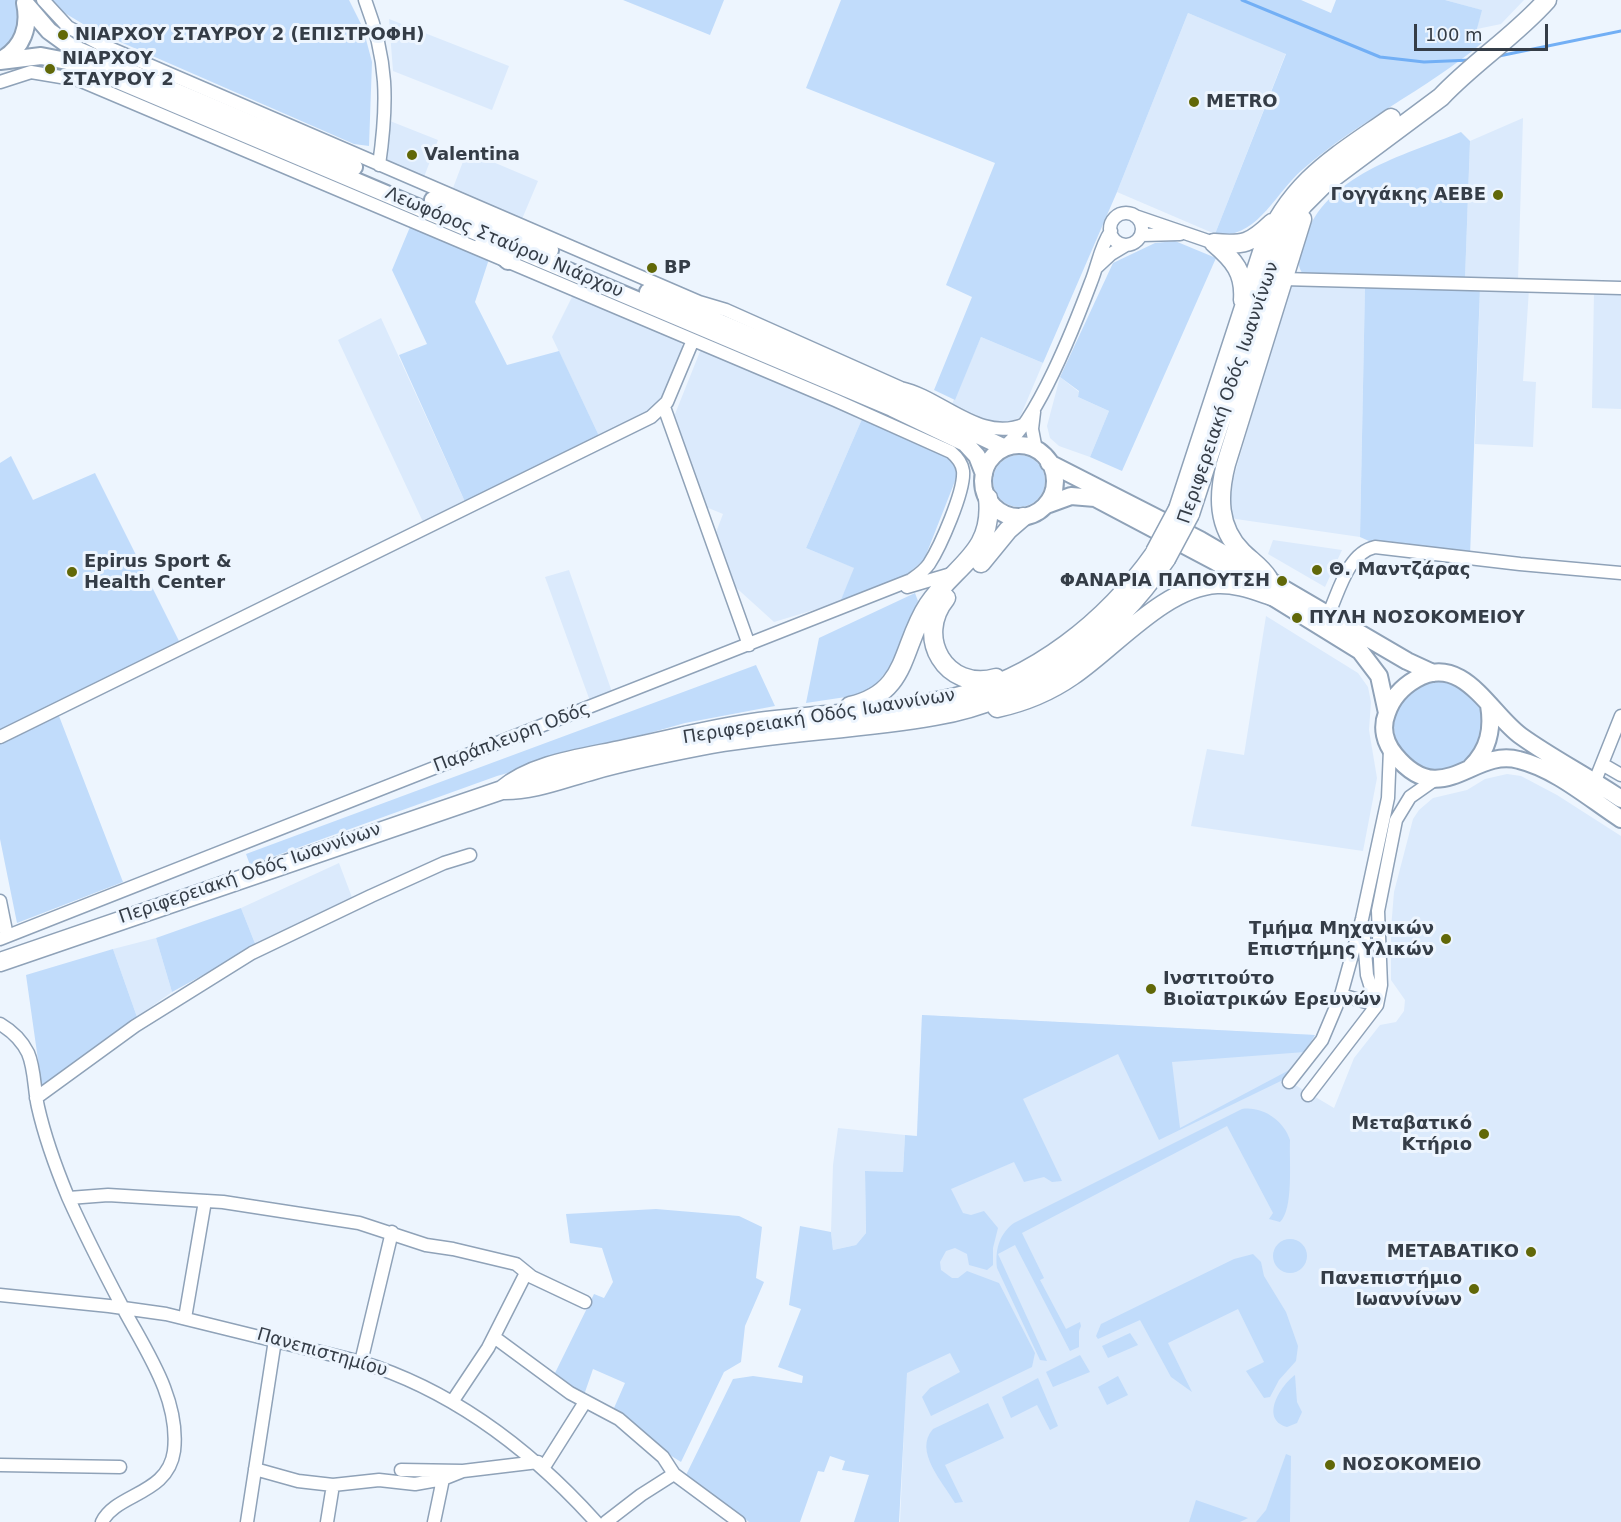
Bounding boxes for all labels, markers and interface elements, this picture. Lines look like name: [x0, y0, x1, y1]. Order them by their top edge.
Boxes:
scale bar: [1417, 12, 1550, 50]
place label: ΝΙΑΡΧΟΥ ΣΤΑΥΡΟΥ 2 (ΕΠΙΣΤΡΟΦΗ): [75, 24, 424, 46]
text: 100 m: [1425, 24, 1483, 45]
marker: ΝΙΑΡΧΟΥ ΣΤΑΥΡΟΥ 2 (ΕΠΙΣΤΡΟΦΗ): [56, 28, 70, 42]
place label: ΝΙΑΡΧΟΥ ΣΤΑΥΡΟΥ 2: [62, 48, 174, 90]
marker: ΝΙΑΡΧΟΥ ΣΤΑΥΡΟΥ 2: [43, 62, 57, 76]
place label: METRO: [1206, 91, 1278, 113]
marker: METRO: [1187, 95, 1201, 109]
place label: Valentina: [424, 144, 520, 166]
marker: Valentina: [405, 148, 419, 162]
street label: Λεωφόρος Σταύρου Νιάρχου: [382, 183, 626, 303]
place label: Γογγάκης ΑΕΒΕ: [1330, 184, 1486, 206]
marker: Γογγάκης ΑΕΒΕ: [1491, 188, 1505, 202]
place label: BP: [664, 257, 691, 279]
street label: Περιφερειακή Οδός Ιωαννίνων: [1174, 259, 1284, 527]
marker: BP: [645, 261, 659, 275]
place label: Epirus Sport & Health Center: [84, 551, 232, 594]
place label: Θ. Μαντζάρας: [1329, 559, 1470, 581]
marker: Θ. Μαντζάρας: [1310, 563, 1324, 577]
marker: Epirus Sport & Health Center: [65, 565, 79, 579]
place label: ΦΑΝΑΡΙΑ ΠΑΠΟΥΤΣΗ: [1060, 570, 1270, 592]
marker: ΦΑΝΑΡΙΑ ΠΑΠΟΥΤΣΗ: [1275, 574, 1289, 588]
place label: ΠΥΛΗ ΝΟΣΟΚΟΜΕΙΟΥ: [1309, 607, 1525, 629]
marker: ΠΥΛΗ ΝΟΣΟΚΟΜΕΙΟΥ: [1290, 611, 1304, 625]
street label: Περιφερειακή Οδός Ιωαννίνων: [681, 685, 957, 749]
street label: Παράπλευρη Οδός: [431, 698, 593, 778]
street label: Περιφερειακή Οδός Ιωαννίνων: [116, 819, 384, 929]
place label: Τμήμα Μηχανικών Επιστήμης Υλικών: [1247, 918, 1434, 960]
marker: Τμήμα Μηχανικών Επιστήμης Υλικών: [1439, 932, 1453, 946]
place label: Ινστιτούτο Βιοϊατρικών Ερευνών: [1163, 968, 1381, 1010]
marker: Ινστιτούτο Βιοϊατρικών Ερευνών: [1144, 982, 1158, 996]
place label: Μεταβατικό Κτήριο: [1351, 1113, 1472, 1156]
marker: Μεταβατικό Κτήριο: [1477, 1127, 1491, 1141]
place label: ΜΕΤΑΒΑΤΙΚΟ: [1387, 1241, 1519, 1263]
marker: ΜΕΤΑΒΑΤΙΚΟ: [1524, 1245, 1538, 1259]
place label: Πανεπιστήμιο Ιωαννίνων: [1320, 1268, 1462, 1310]
marker: Πανεπιστήμιο Ιωαννίνων: [1467, 1282, 1481, 1296]
street label: Πανεπιστημίου: [254, 1324, 390, 1382]
place label: ΝΟΣΟΚΟΜΕΙΟ: [1342, 1454, 1481, 1476]
marker: ΝΟΣΟΚΟΜΕΙΟ: [1323, 1458, 1337, 1472]

